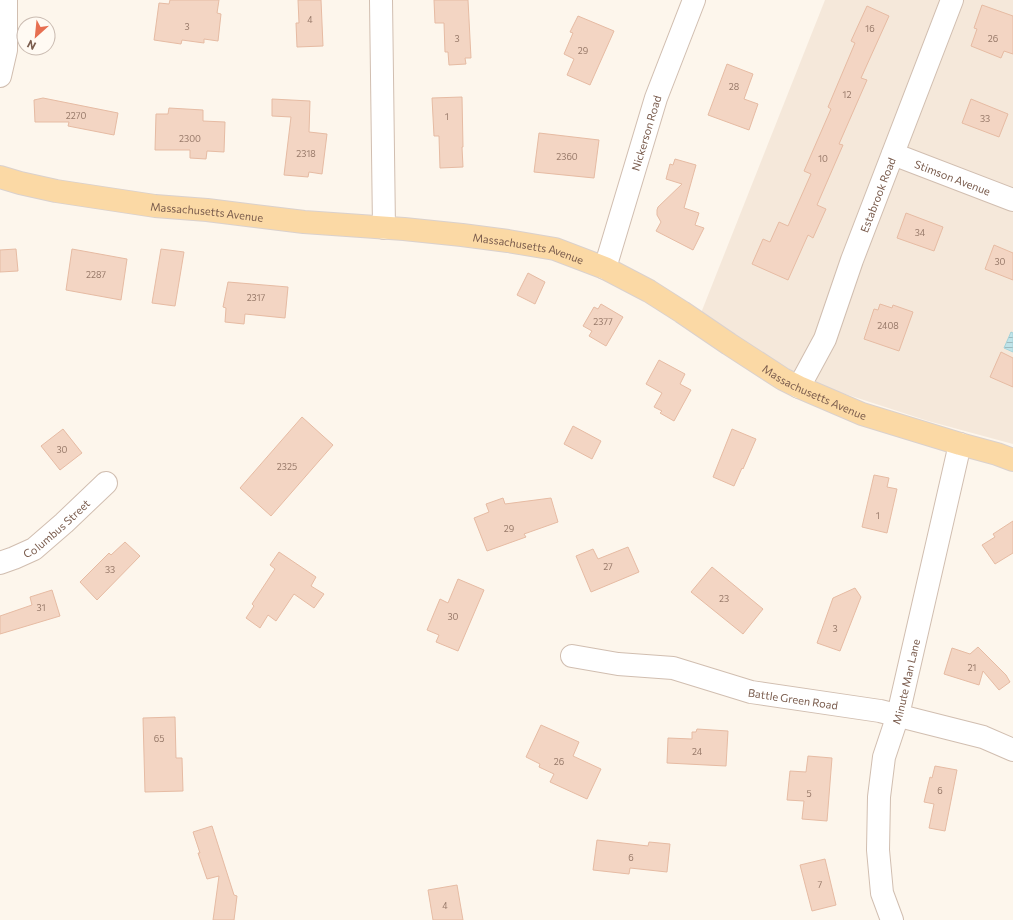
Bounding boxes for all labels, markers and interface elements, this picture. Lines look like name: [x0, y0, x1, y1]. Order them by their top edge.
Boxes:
house number: 4: [307, 14, 313, 25]
north arrow: [16, 16, 56, 56]
house number: 3: [184, 21, 190, 32]
house number: 16: [865, 23, 875, 34]
house number: 3: [454, 33, 460, 44]
house number: 26: [988, 33, 998, 44]
text: N: [25, 38, 38, 53]
house number: 29: [578, 45, 588, 56]
house number: 28: [729, 81, 739, 92]
house number: 12: [843, 89, 851, 100]
street label: Nickerson Road: [628, 94, 663, 172]
house number: 2270: [66, 110, 86, 121]
house number: 1: [445, 111, 449, 122]
house number: 33: [980, 113, 990, 124]
house number: 2300: [179, 133, 201, 144]
house number: 2318: [296, 148, 316, 159]
house number: 2360: [556, 151, 578, 162]
house number: 10: [818, 153, 828, 164]
street label: Estabrook Road: [857, 155, 897, 234]
street label: Stimson Avenue: [913, 157, 993, 197]
street label: Massachusetts Avenue: [150, 199, 264, 223]
house number: 34: [915, 227, 926, 238]
street label: Massachusetts Avenue: [472, 230, 586, 266]
house number: 30: [994, 256, 1006, 267]
house number: 2287: [86, 269, 106, 280]
house number: 2317: [247, 292, 266, 303]
house number: 2377: [593, 316, 613, 327]
house number: 2408: [877, 320, 899, 331]
street label: Massachusetts Avenue: [760, 361, 868, 422]
house number: 30: [56, 444, 68, 455]
house number: 2325: [277, 461, 297, 472]
street label: Columbus Street: [21, 496, 92, 560]
house number: 1: [876, 510, 880, 521]
house number: 29: [504, 523, 514, 534]
house number: 27: [603, 561, 613, 572]
house number: 33: [105, 564, 115, 575]
house number: 23: [719, 593, 729, 604]
house number: 31: [37, 602, 45, 613]
house number: 30: [447, 611, 459, 622]
house number: 3: [832, 623, 838, 634]
street label: Minute Man Lane: [889, 637, 922, 726]
house number: 21: [968, 662, 976, 673]
street label: Battle Green Road: [747, 685, 839, 711]
house number: 65: [154, 733, 164, 744]
house number: 24: [692, 746, 703, 757]
house number: 26: [554, 756, 564, 767]
house number: 6: [937, 785, 943, 796]
house number: 5: [806, 788, 812, 799]
house number: 6: [628, 852, 634, 863]
house number: 7: [818, 879, 823, 890]
house number: 4: [442, 900, 448, 911]

